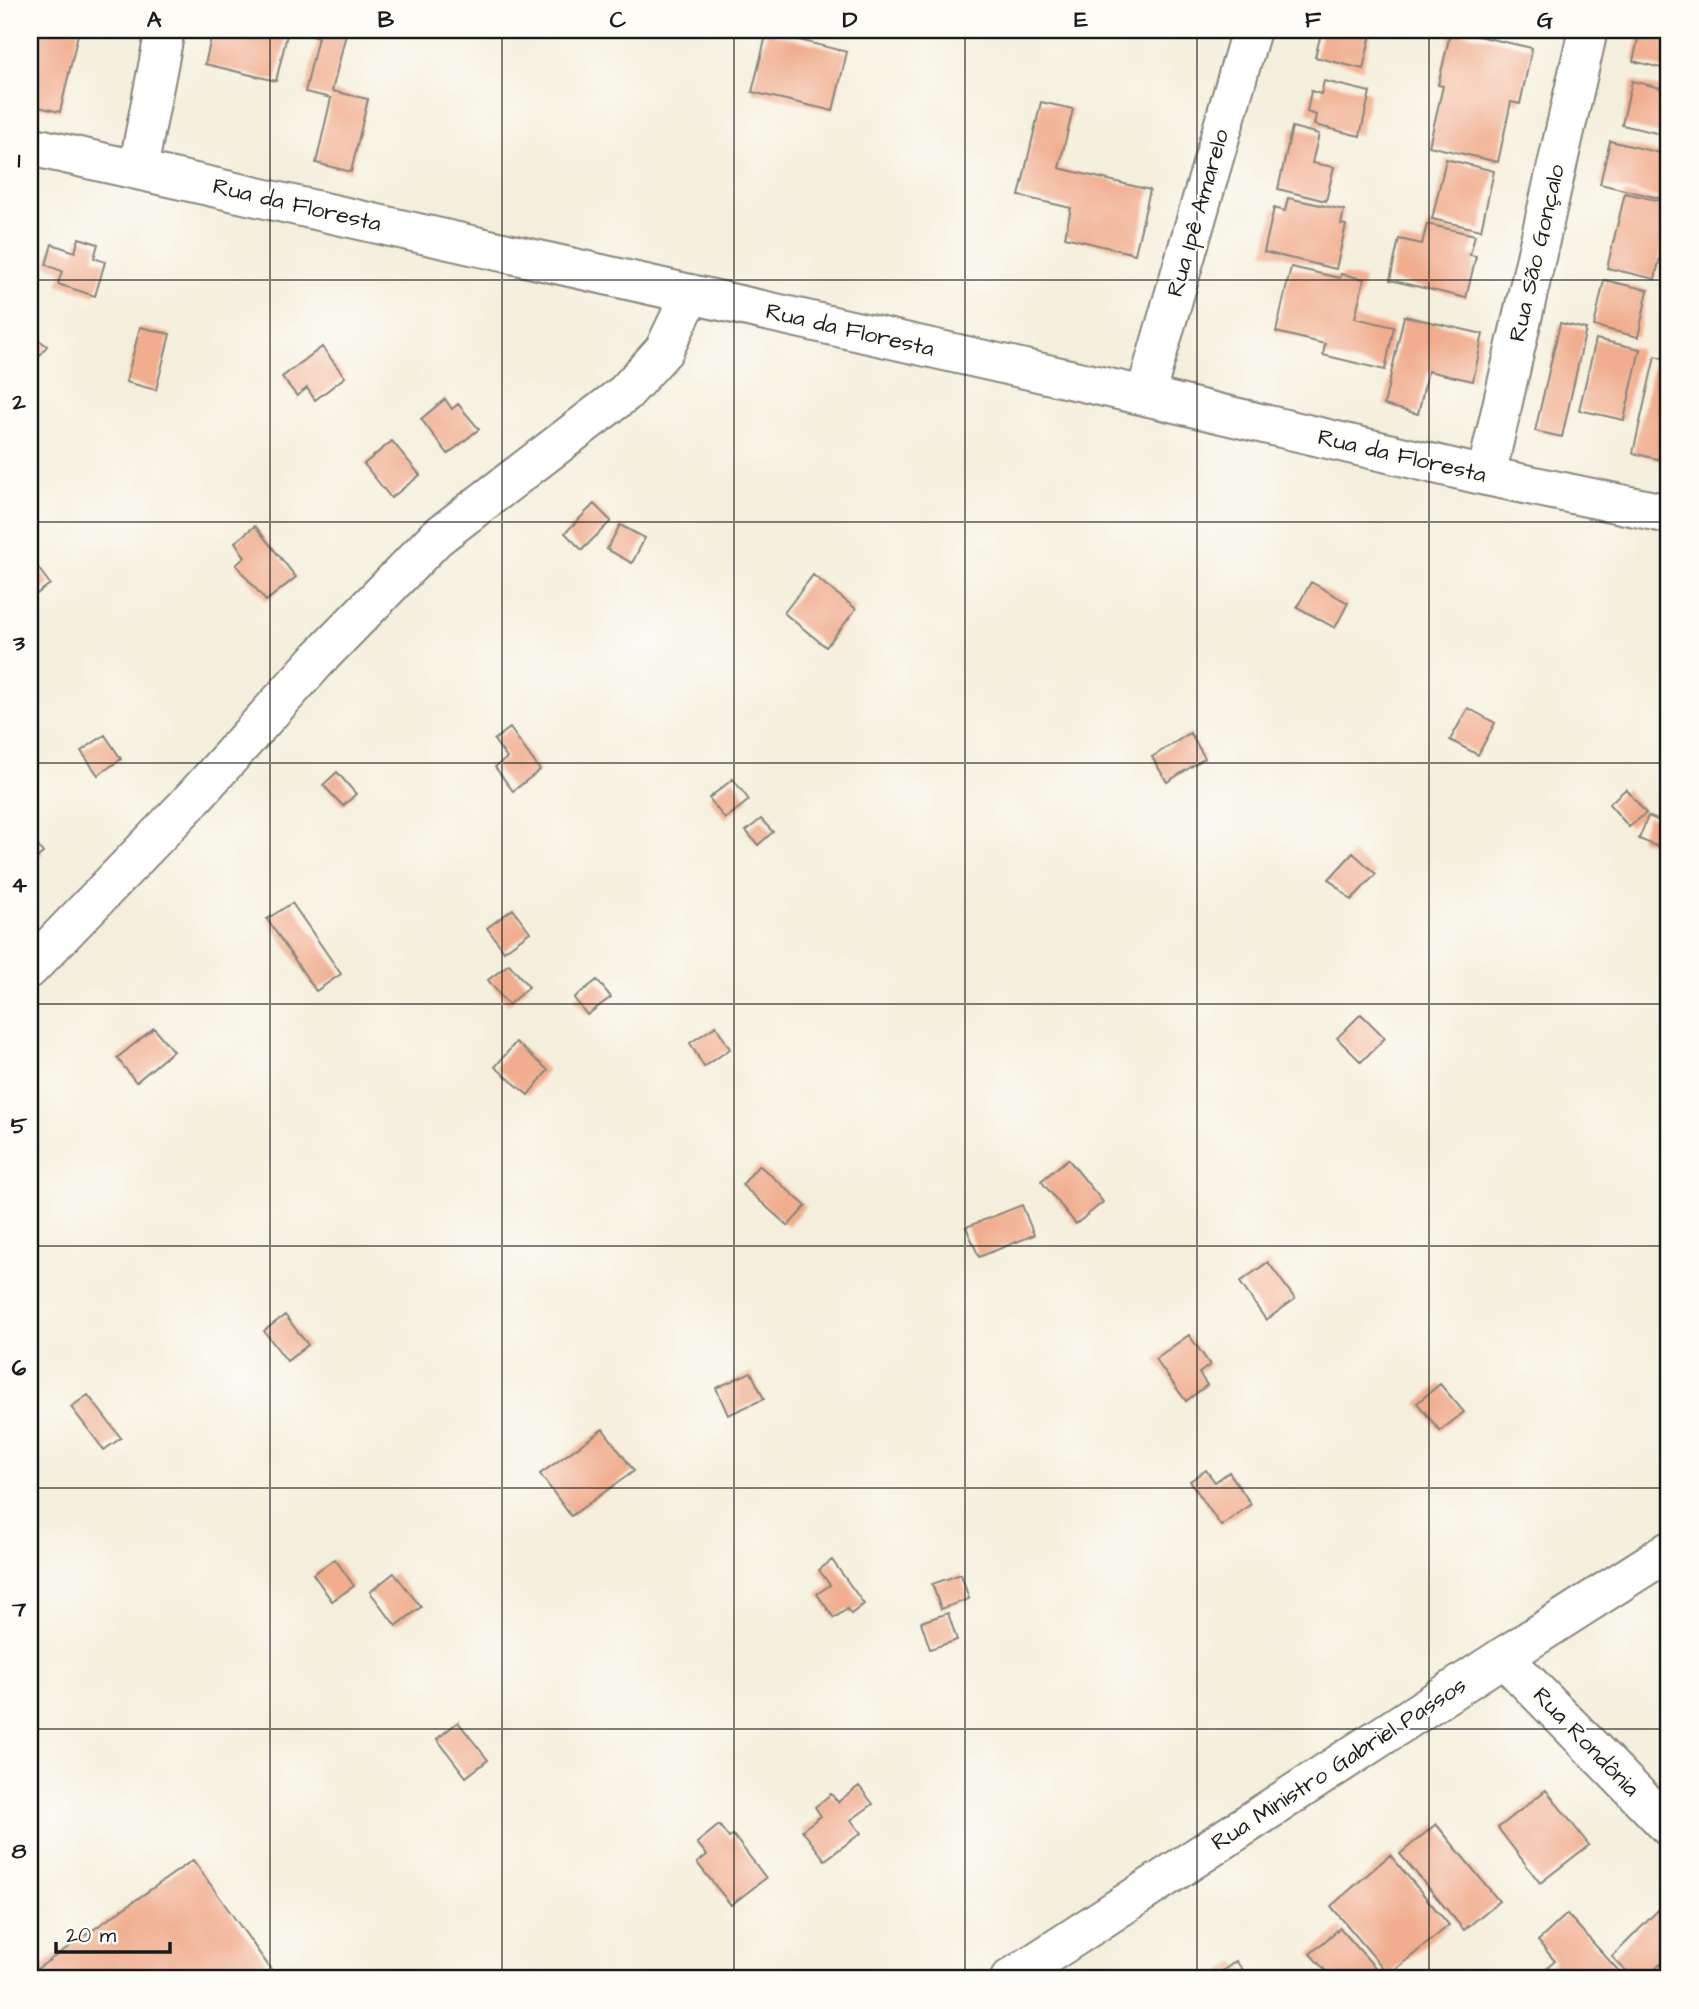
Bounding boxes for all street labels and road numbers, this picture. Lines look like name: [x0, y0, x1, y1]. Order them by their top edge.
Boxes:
street label: Rua Ipê Amarelo: [1159, 125, 1237, 301]
street label: Rua São Gonçalo: [1501, 161, 1573, 345]
street label: Rua da Floresta: [210, 170, 385, 240]
street label: Rua da Floresta: [763, 295, 938, 365]
street label: Rua da Floresta: [1315, 421, 1490, 491]
street label: Rua Ministro Gabriel Passos: [1205, 1669, 1473, 1859]
street label: Rua Rondônia: [1525, 1680, 1647, 1804]

